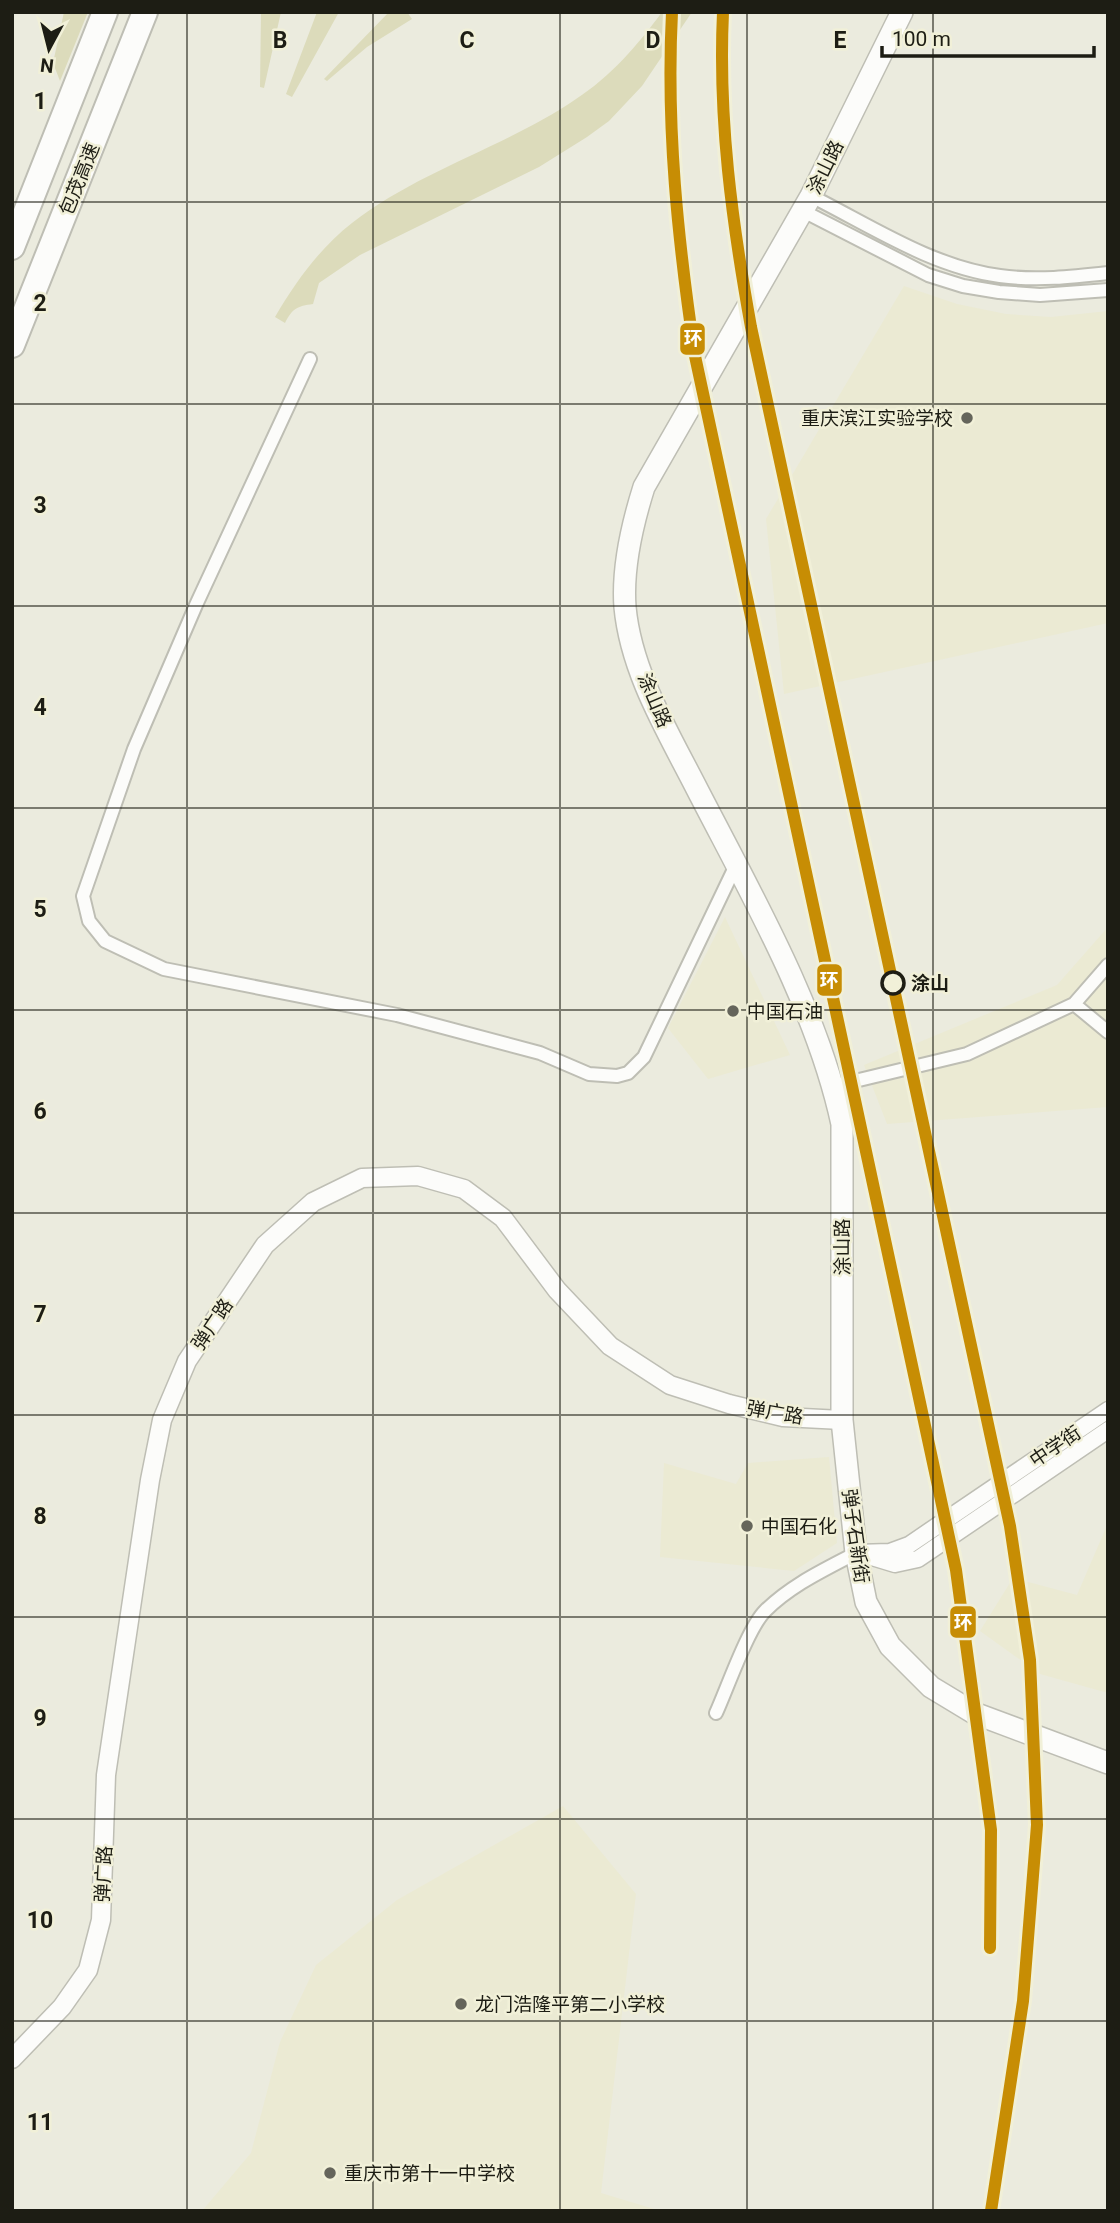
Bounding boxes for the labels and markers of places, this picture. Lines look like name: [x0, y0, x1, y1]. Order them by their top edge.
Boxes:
place label: 重庆滨江实验学校: [801, 407, 953, 430]
marker: 重庆滨江实验学校: [959, 410, 975, 426]
marker: 涂山: [881, 971, 905, 995]
place label: 涂山: [911, 972, 949, 995]
place label: 中国石油: [747, 1000, 823, 1023]
marker: 中国石油: [725, 1003, 741, 1019]
place label: 中国石化: [761, 1515, 837, 1538]
marker: 中国石化: [739, 1518, 755, 1534]
place label: 龙门浩隆平第二小学校: [475, 1993, 665, 2016]
marker: 龙门浩隆平第二小学校: [453, 1996, 469, 2012]
place label: 重庆市第十一中学校: [344, 2162, 515, 2185]
marker: 重庆市第十一中学校: [322, 2165, 338, 2181]

